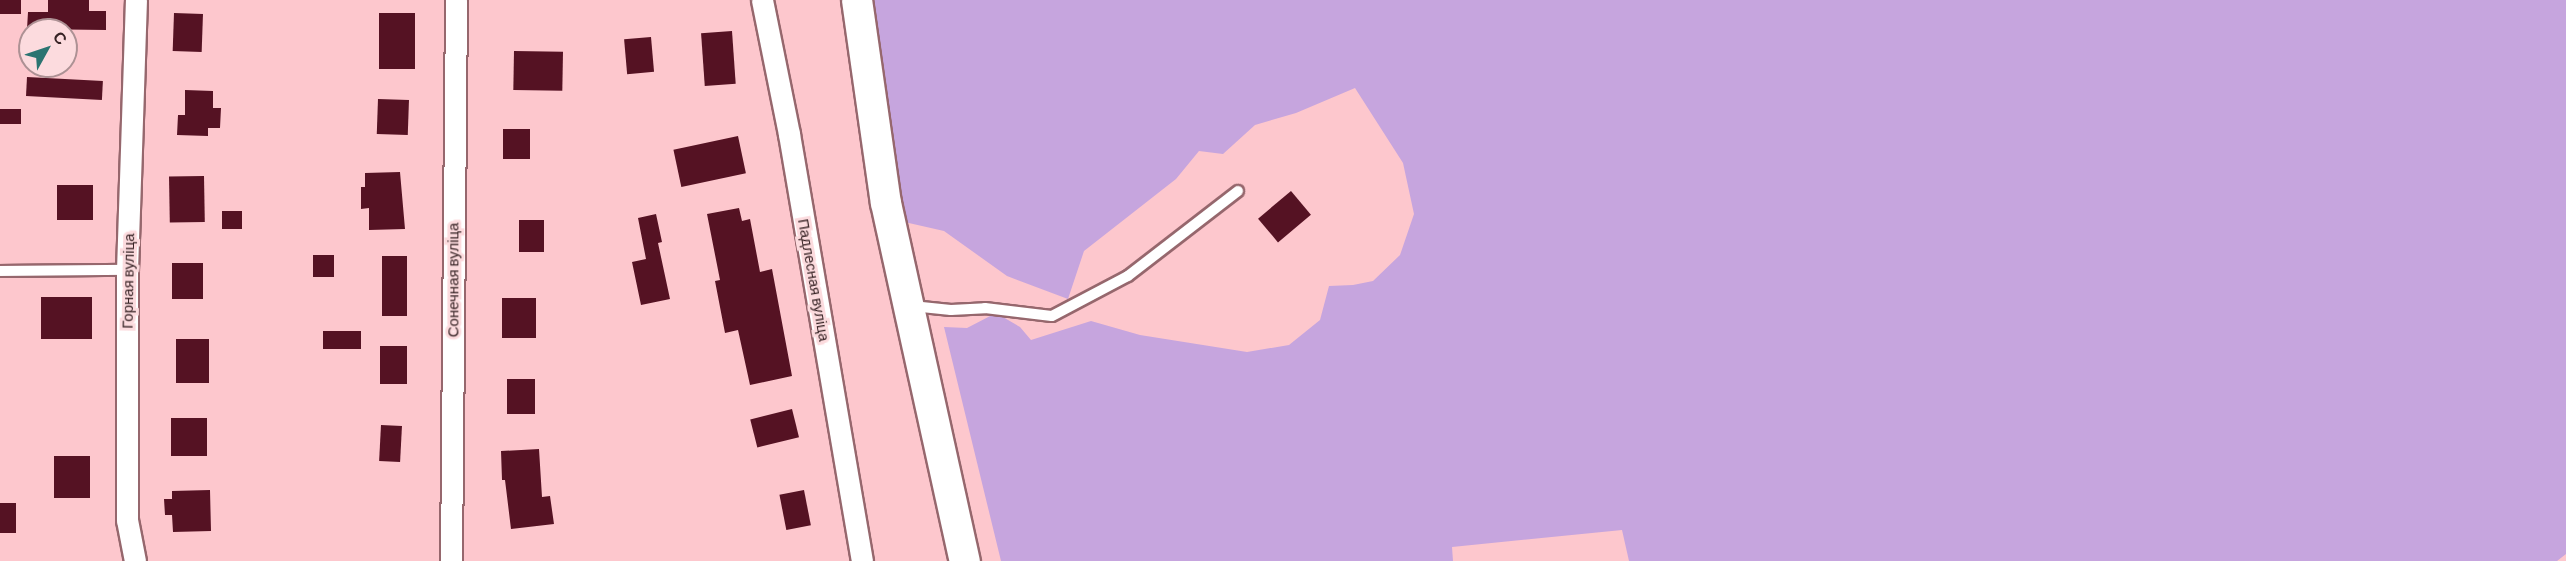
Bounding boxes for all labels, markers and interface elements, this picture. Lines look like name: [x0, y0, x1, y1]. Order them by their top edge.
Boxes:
north arrow: [18, 18, 78, 78]
text: С: [50, 27, 72, 48]
street label: Падлесная вуліца: [794, 217, 834, 343]
street label: Сонечная вуліца: [444, 223, 462, 337]
street label: Горная вуліца: [118, 233, 138, 329]

